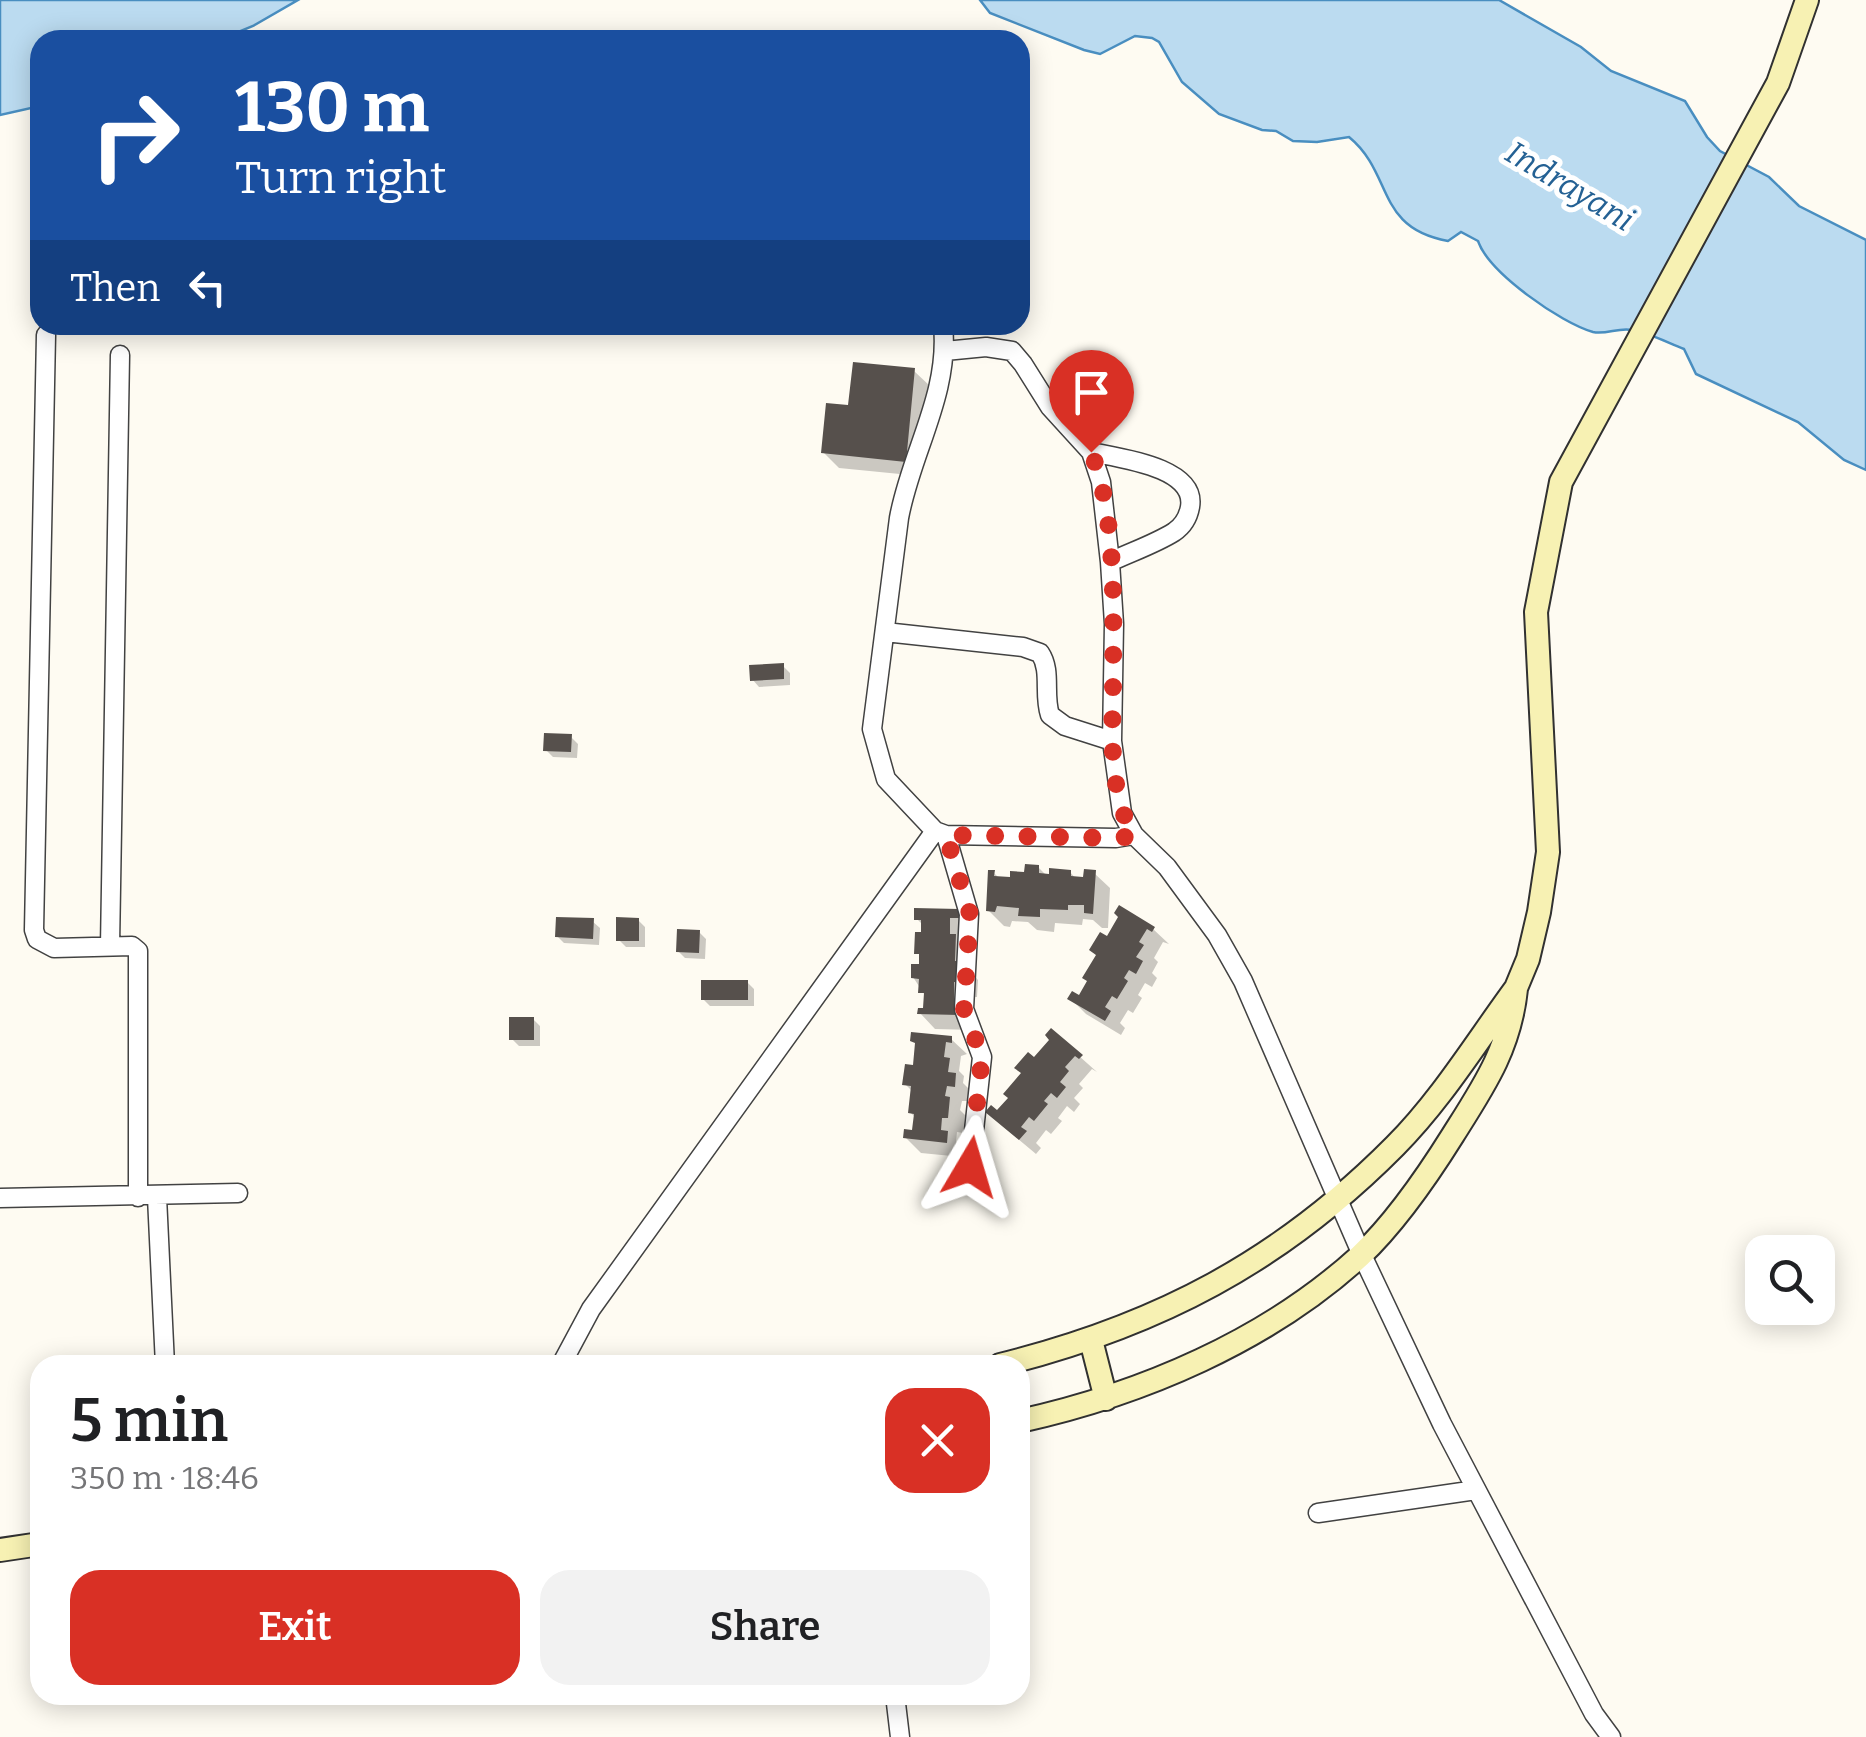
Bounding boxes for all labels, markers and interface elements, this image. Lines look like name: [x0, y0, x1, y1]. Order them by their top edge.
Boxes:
text: 130 m: [235, 66, 429, 150]
icon: right: [70, 70, 200, 200]
water label: Indrayani: [1499, 133, 1641, 239]
text: Turn right: [235, 151, 447, 205]
icon: left: [180, 260, 235, 315]
text: Then: [70, 265, 160, 311]
pin: [1049, 350, 1134, 453]
icon: arrive: [1064, 365, 1119, 420]
position arrow: [918, 1115, 1022, 1219]
map controls: [1745, 1235, 1835, 1325]
button: search: [1745, 1235, 1835, 1325]
text: 5 min: [70, 1385, 228, 1457]
button: close: [885, 1388, 990, 1493]
text: 350 m · 18:46: [70, 1459, 259, 1497]
button: Exit: [70, 1570, 520, 1685]
button: Share: [540, 1570, 990, 1685]

